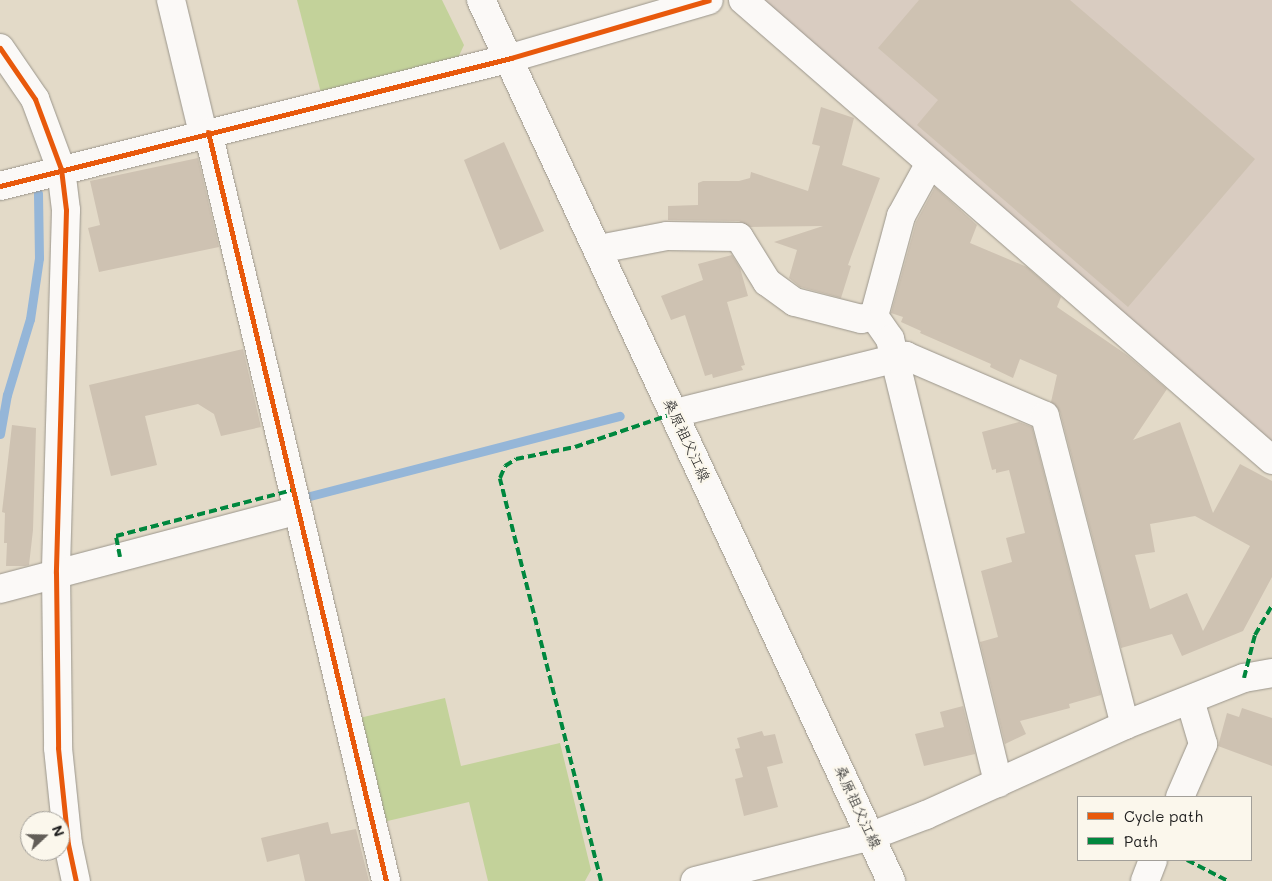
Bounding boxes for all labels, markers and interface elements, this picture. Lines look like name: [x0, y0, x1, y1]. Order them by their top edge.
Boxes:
street label: 桑原祖父江線: [660, 395, 714, 485]
street label: 桑原祖父江線: [831, 762, 885, 852]
legend: [1077, 796, 1252, 861]
text: Cycle path: [1124, 806, 1203, 826]
north arrow: [20, 811, 70, 861]
text: N: [48, 822, 69, 839]
text: Path: [1124, 831, 1158, 851]

